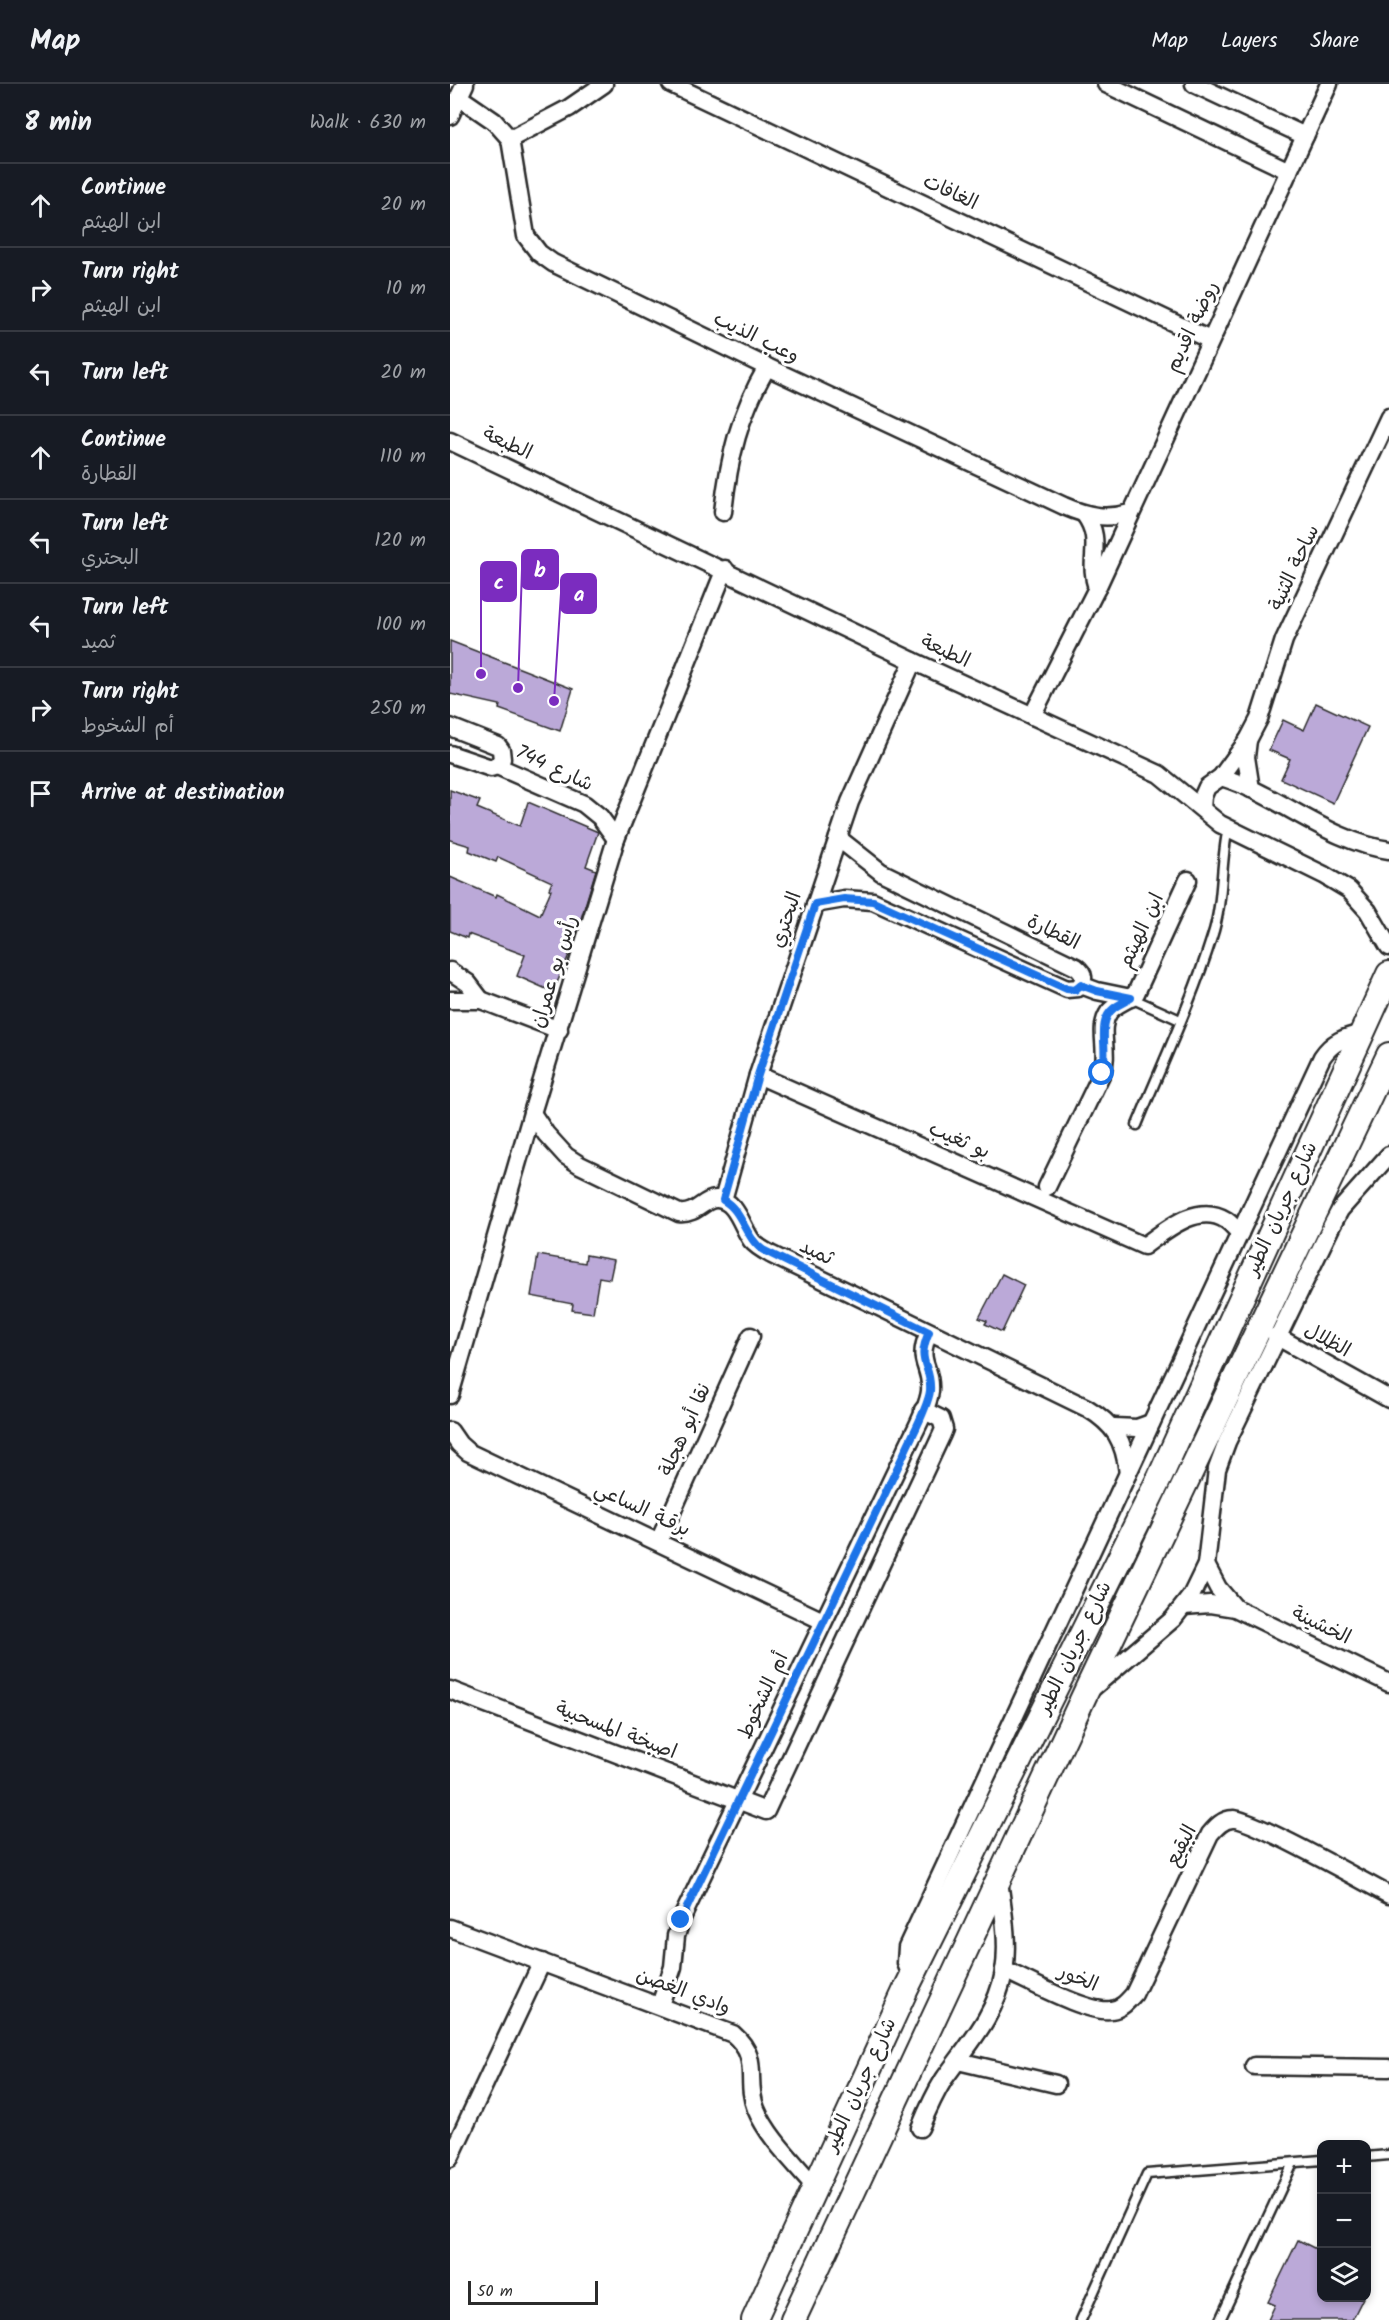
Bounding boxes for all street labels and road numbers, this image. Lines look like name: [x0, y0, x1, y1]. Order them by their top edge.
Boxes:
street label: الغافات: [917, 166, 983, 220]
street label: روضة اقديم: [1158, 276, 1228, 378]
street label: وعب الذيب: [707, 303, 805, 373]
street label: الطبعة: [477, 419, 537, 469]
street label: ساحة الثنية: [1261, 520, 1329, 616]
street label: الطبعة: [915, 627, 975, 677]
street label: شارع 744: [510, 737, 598, 801]
street label: البحتري: [762, 887, 812, 953]
street label: ابن الهيثم: [1111, 888, 1173, 974]
street label: القطارة: [1021, 906, 1085, 960]
street label: رأس بو عمران: [523, 912, 587, 1032]
street label: بو ثغيب: [923, 1113, 995, 1169]
street label: شارع جريان الطير: [1236, 1137, 1327, 1283]
street label: ثميد: [794, 1231, 840, 1275]
street label: الظلال: [1298, 1315, 1356, 1367]
street label: نقا أبو هجلة: [651, 1378, 721, 1482]
street label: برقـة الساعي: [589, 1474, 695, 1546]
street label: شارع جريان الطير: [1028, 1576, 1121, 1722]
street label: الخشينة: [1286, 1598, 1356, 1654]
street label: أم الشخوط: [730, 1647, 798, 1745]
street label: اصبخة المسحبية: [551, 1693, 681, 1769]
street label: البقيع: [1158, 1819, 1206, 1873]
street label: الخور: [1051, 1956, 1103, 2002]
street label: وادي الغصن: [631, 1959, 735, 2025]
street label: شارع جريان الطير: [815, 2013, 906, 2159]

